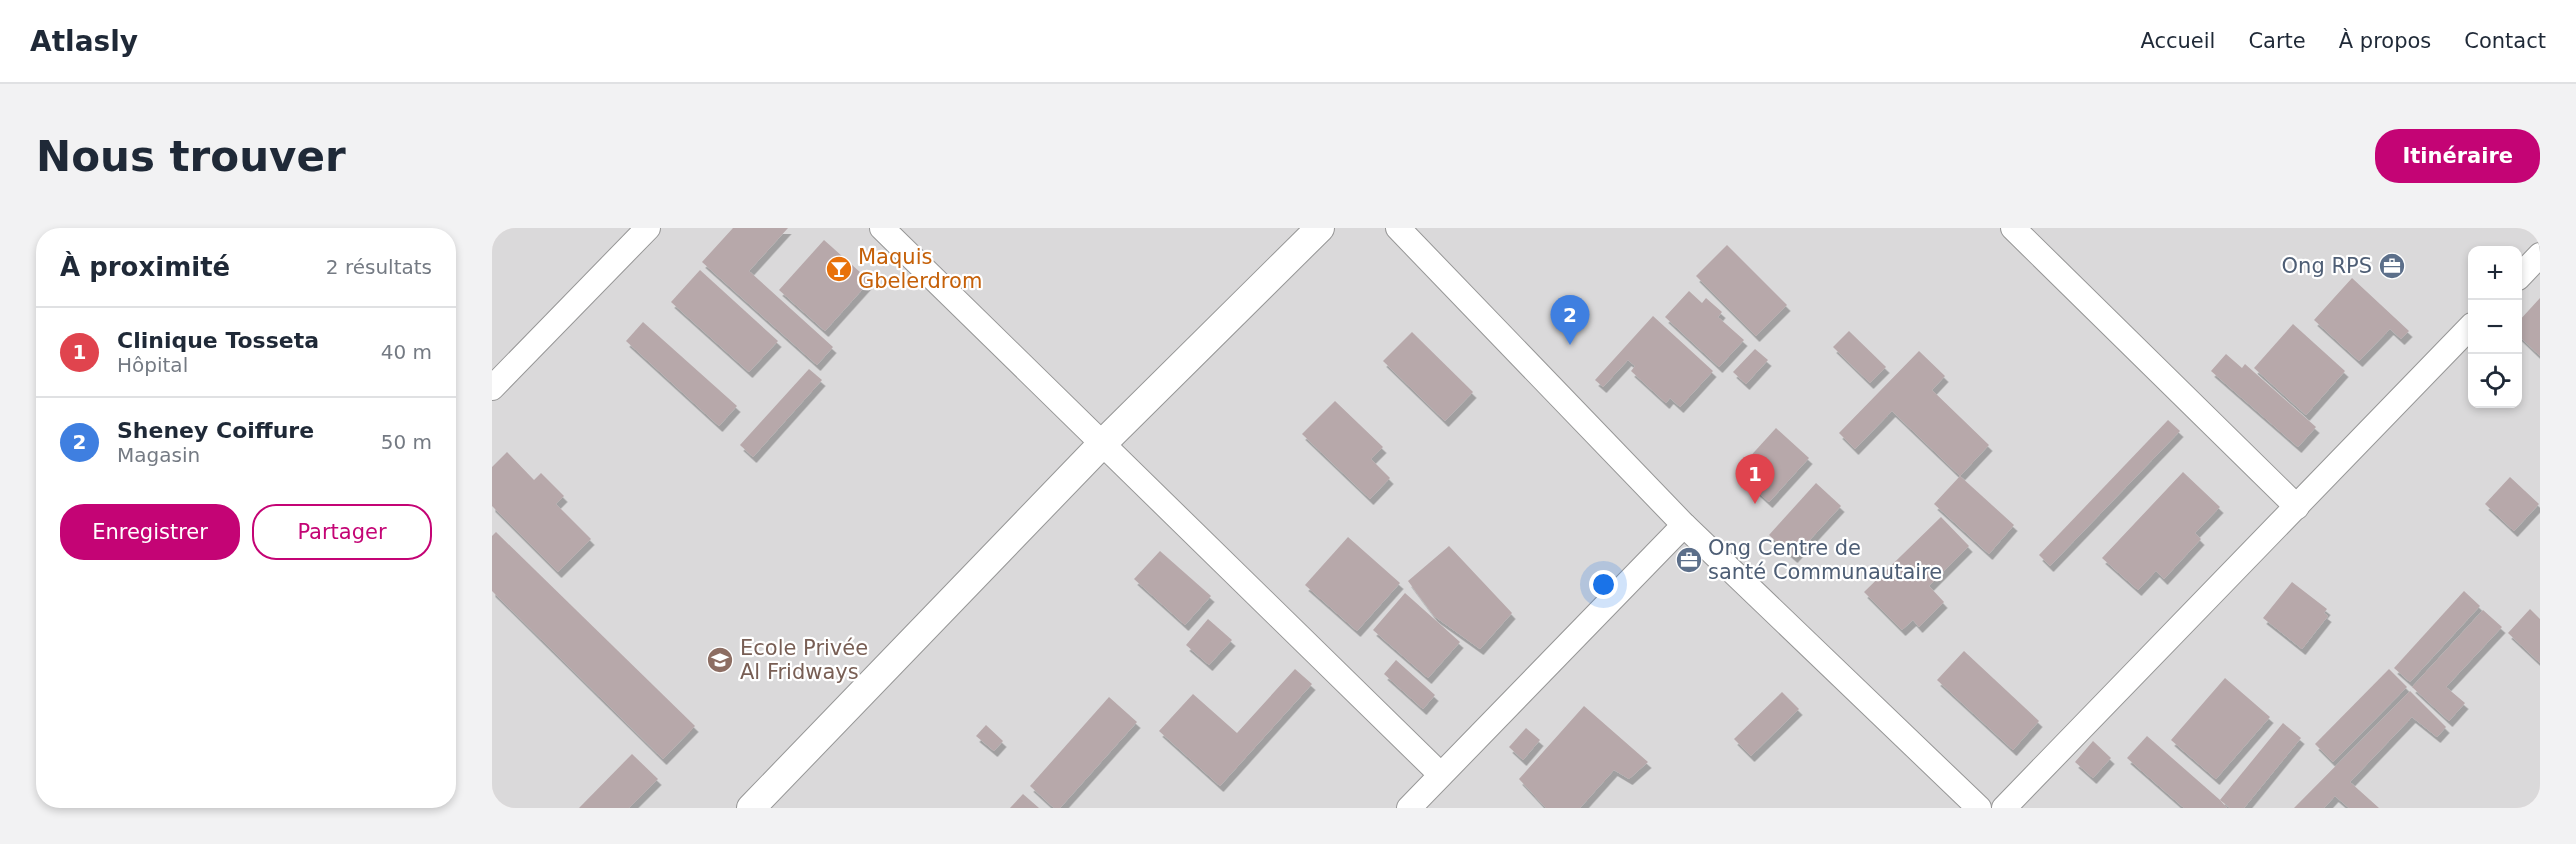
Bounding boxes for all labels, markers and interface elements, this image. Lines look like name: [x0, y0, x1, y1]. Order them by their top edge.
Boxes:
text: Atlasly: [30, 25, 138, 58]
text: Accueil: [2140, 29, 2215, 53]
text: Carte: [2248, 29, 2306, 53]
text: À propos: [2339, 29, 2431, 53]
text: Contact: [2464, 29, 2546, 53]
button: Itinéraire: [2375, 129, 2540, 183]
text: Nous trouver: [36, 132, 346, 181]
place label: Maquis Gbelerdrom: [858, 245, 982, 293]
map controls: [2468, 246, 2522, 408]
button: +: [2468, 246, 2522, 300]
office icon: Ong RPS: [2377, 251, 2407, 281]
text: À proximité: [60, 252, 230, 282]
bar icon: Maquis Gbelerdrom: [824, 254, 854, 284]
place label: Ong RPS: [2282, 254, 2372, 278]
text: 2 résultats: [326, 255, 432, 279]
pin: 2: [1550, 296, 1590, 345]
button: −: [2468, 300, 2522, 354]
text: Clinique Tosseta: [117, 328, 319, 353]
text: 1: [73, 340, 86, 364]
text: 40 m: [381, 340, 432, 364]
text: Hôpital: [117, 353, 188, 377]
button: locate: [2468, 354, 2522, 408]
text: Sheney Coiffure: [117, 418, 314, 443]
text: 2: [73, 430, 86, 454]
text: 50 m: [381, 430, 432, 454]
text: Magasin: [117, 443, 200, 467]
pin: 1: [1736, 454, 1774, 504]
button: Enregistrer: [60, 504, 240, 560]
button: Partager: [252, 504, 432, 560]
place label: Ong Centre de santé Communautaire: [1708, 536, 1942, 584]
office icon: Ong Centre de santé Communautaire: [1674, 545, 1704, 575]
your location: [1589, 570, 1618, 599]
place label: Ecole Privée Al Fridways: [740, 636, 868, 684]
school or university icon: Ecole Privée Al Fridways: [705, 645, 735, 675]

